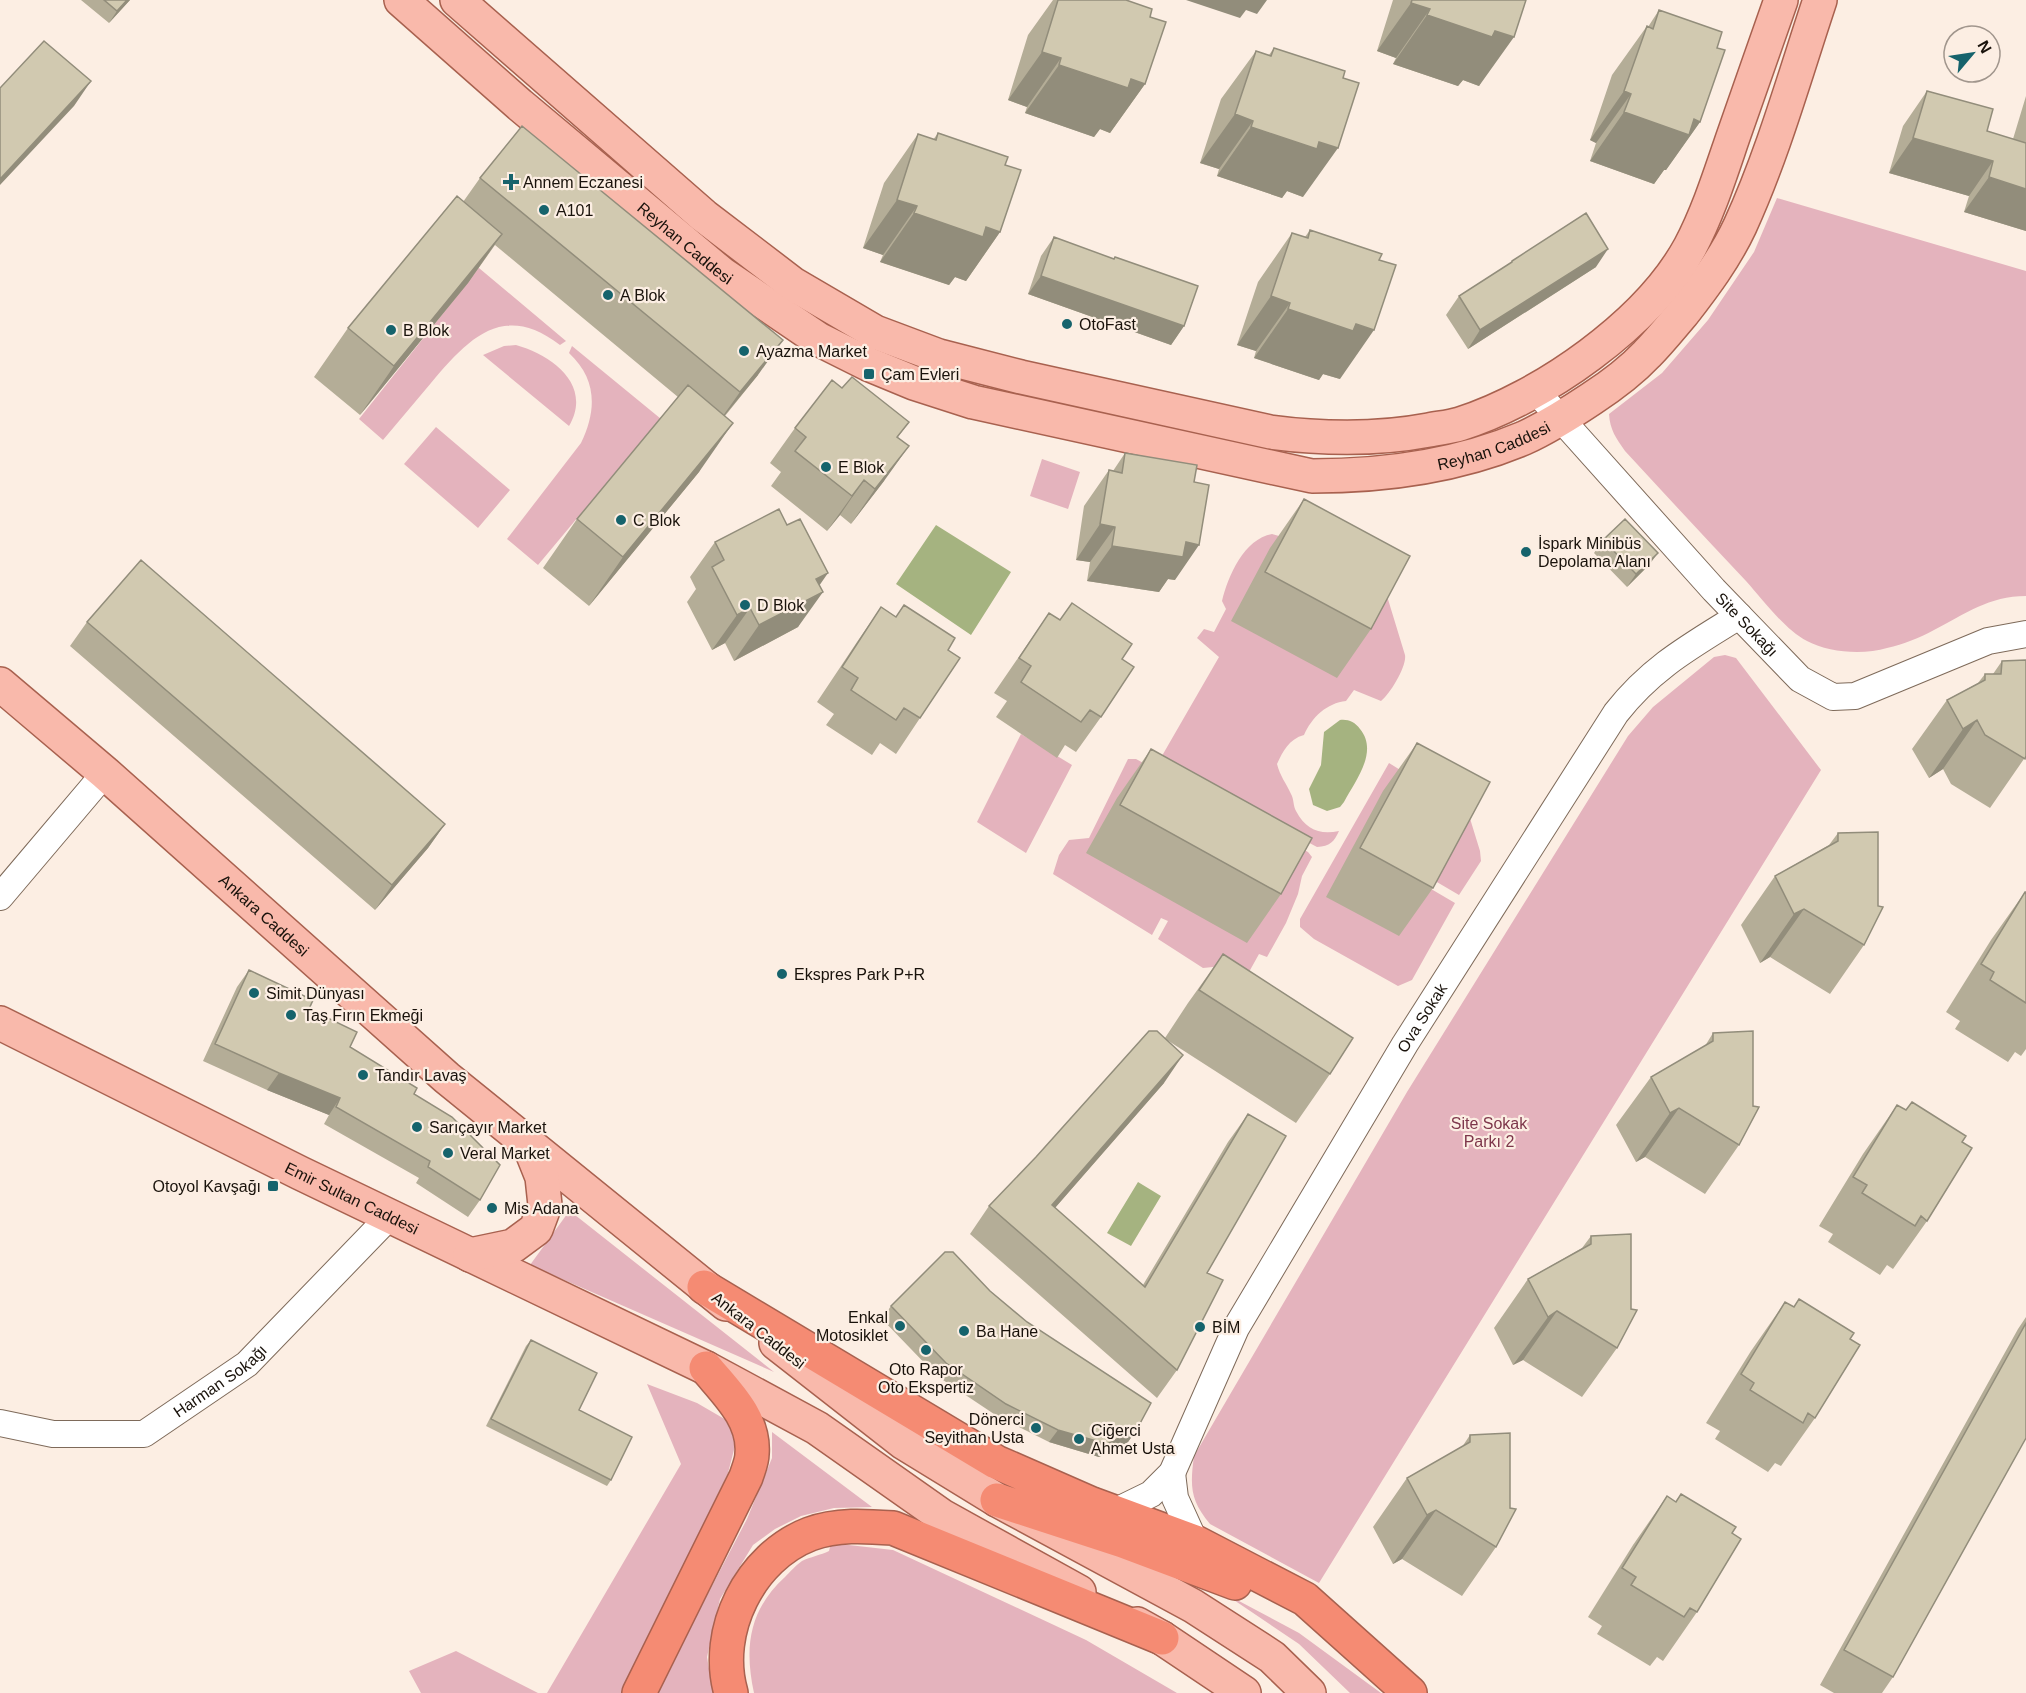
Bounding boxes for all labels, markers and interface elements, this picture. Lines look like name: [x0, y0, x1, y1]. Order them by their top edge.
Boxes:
north arrow: [1942, 24, 2002, 84]
text: N: [1974, 38, 1995, 56]
place label: Annem Eczanesi: [523, 174, 643, 191]
marker: Annem Eczanesi: [504, 175, 518, 189]
street label: Reyhan Caddesi: [634, 199, 736, 288]
place label: A101: [556, 202, 593, 219]
marker: A101: [537, 203, 551, 217]
place label: A Blok: [620, 287, 666, 304]
marker: A Blok: [601, 288, 615, 302]
place label: OtoFast: [1079, 316, 1136, 333]
marker: OtoFast: [1060, 317, 1074, 331]
place label: B Blok: [403, 322, 450, 339]
marker: B Blok: [384, 323, 398, 337]
place label: Ayazma Market: [756, 343, 867, 360]
marker: Ayazma Market: [737, 344, 751, 358]
place label: Çam Evleri: [881, 366, 959, 383]
marker: Çam Evleri: [862, 367, 876, 381]
street label: Reyhan Caddesi: [1436, 418, 1553, 473]
place label: E Blok: [838, 459, 885, 476]
marker: E Blok: [819, 460, 833, 474]
place label: C Blok: [633, 512, 681, 529]
marker: C Blok: [614, 513, 628, 527]
place label: İspark Minibüs Depolama Alanı: [1538, 534, 1651, 570]
marker: İspark Minibüs Depolama Alanı: [1519, 545, 1533, 559]
street label: Site Sokağı: [1712, 589, 1781, 660]
place label: D Blok: [757, 597, 805, 614]
marker: D Blok: [738, 598, 752, 612]
street label: Ankara Caddesi: [216, 871, 312, 960]
place label: Ekspres Park P+R: [794, 966, 925, 983]
marker: Ekspres Park P+R: [775, 967, 789, 981]
street label: Ova Sokak: [1394, 980, 1451, 1055]
place label: Simit Dünyası: [266, 985, 365, 1002]
marker: Simit Dünyası: [247, 986, 261, 1000]
place label: Taş Fırın Ekmeği: [303, 1007, 423, 1024]
marker: Taş Fırın Ekmeği: [284, 1008, 298, 1022]
place label: Tandır Lavaş: [375, 1067, 467, 1084]
marker: Tandır Lavaş: [356, 1068, 370, 1082]
park label: Site Sokak Parkı 2: [1451, 1115, 1528, 1150]
place label: Sarıçayır Market: [429, 1119, 547, 1136]
marker: Sarıçayır Market: [410, 1120, 424, 1134]
place label: Veral Market: [460, 1145, 550, 1162]
marker: Veral Market: [441, 1146, 455, 1160]
street label: Emir Sultan Caddesi: [282, 1159, 421, 1238]
place label: Otoyol Kavşağı: [153, 1178, 261, 1195]
marker: Otoyol Kavşağı: [266, 1179, 280, 1193]
place label: Mis Adana: [504, 1200, 579, 1217]
marker: Mis Adana: [485, 1201, 499, 1215]
street label: Ankara Caddesi: [709, 1289, 809, 1372]
place label: Enkal Motosiklet: [816, 1309, 889, 1344]
place label: BİM: [1212, 1318, 1240, 1336]
marker: Enkal Motosiklet: [893, 1319, 907, 1333]
marker: BİM: [1193, 1320, 1207, 1334]
place label: Ba Hane: [976, 1323, 1038, 1340]
marker: Ba Hane: [957, 1324, 971, 1338]
street label: Harman Sokağı: [170, 1341, 270, 1421]
marker: Oto Rapor Oto Ekspertiz: [919, 1343, 933, 1357]
place label: Oto Rapor Oto Ekspertiz: [878, 1361, 974, 1396]
place label: Dönerci Seyithan Usta: [924, 1411, 1024, 1446]
marker: Dönerci Seyithan Usta: [1029, 1421, 1043, 1435]
place label: Ciğerci Ahmet Usta: [1091, 1422, 1175, 1457]
marker: Ciğerci Ahmet Usta: [1072, 1432, 1086, 1446]

